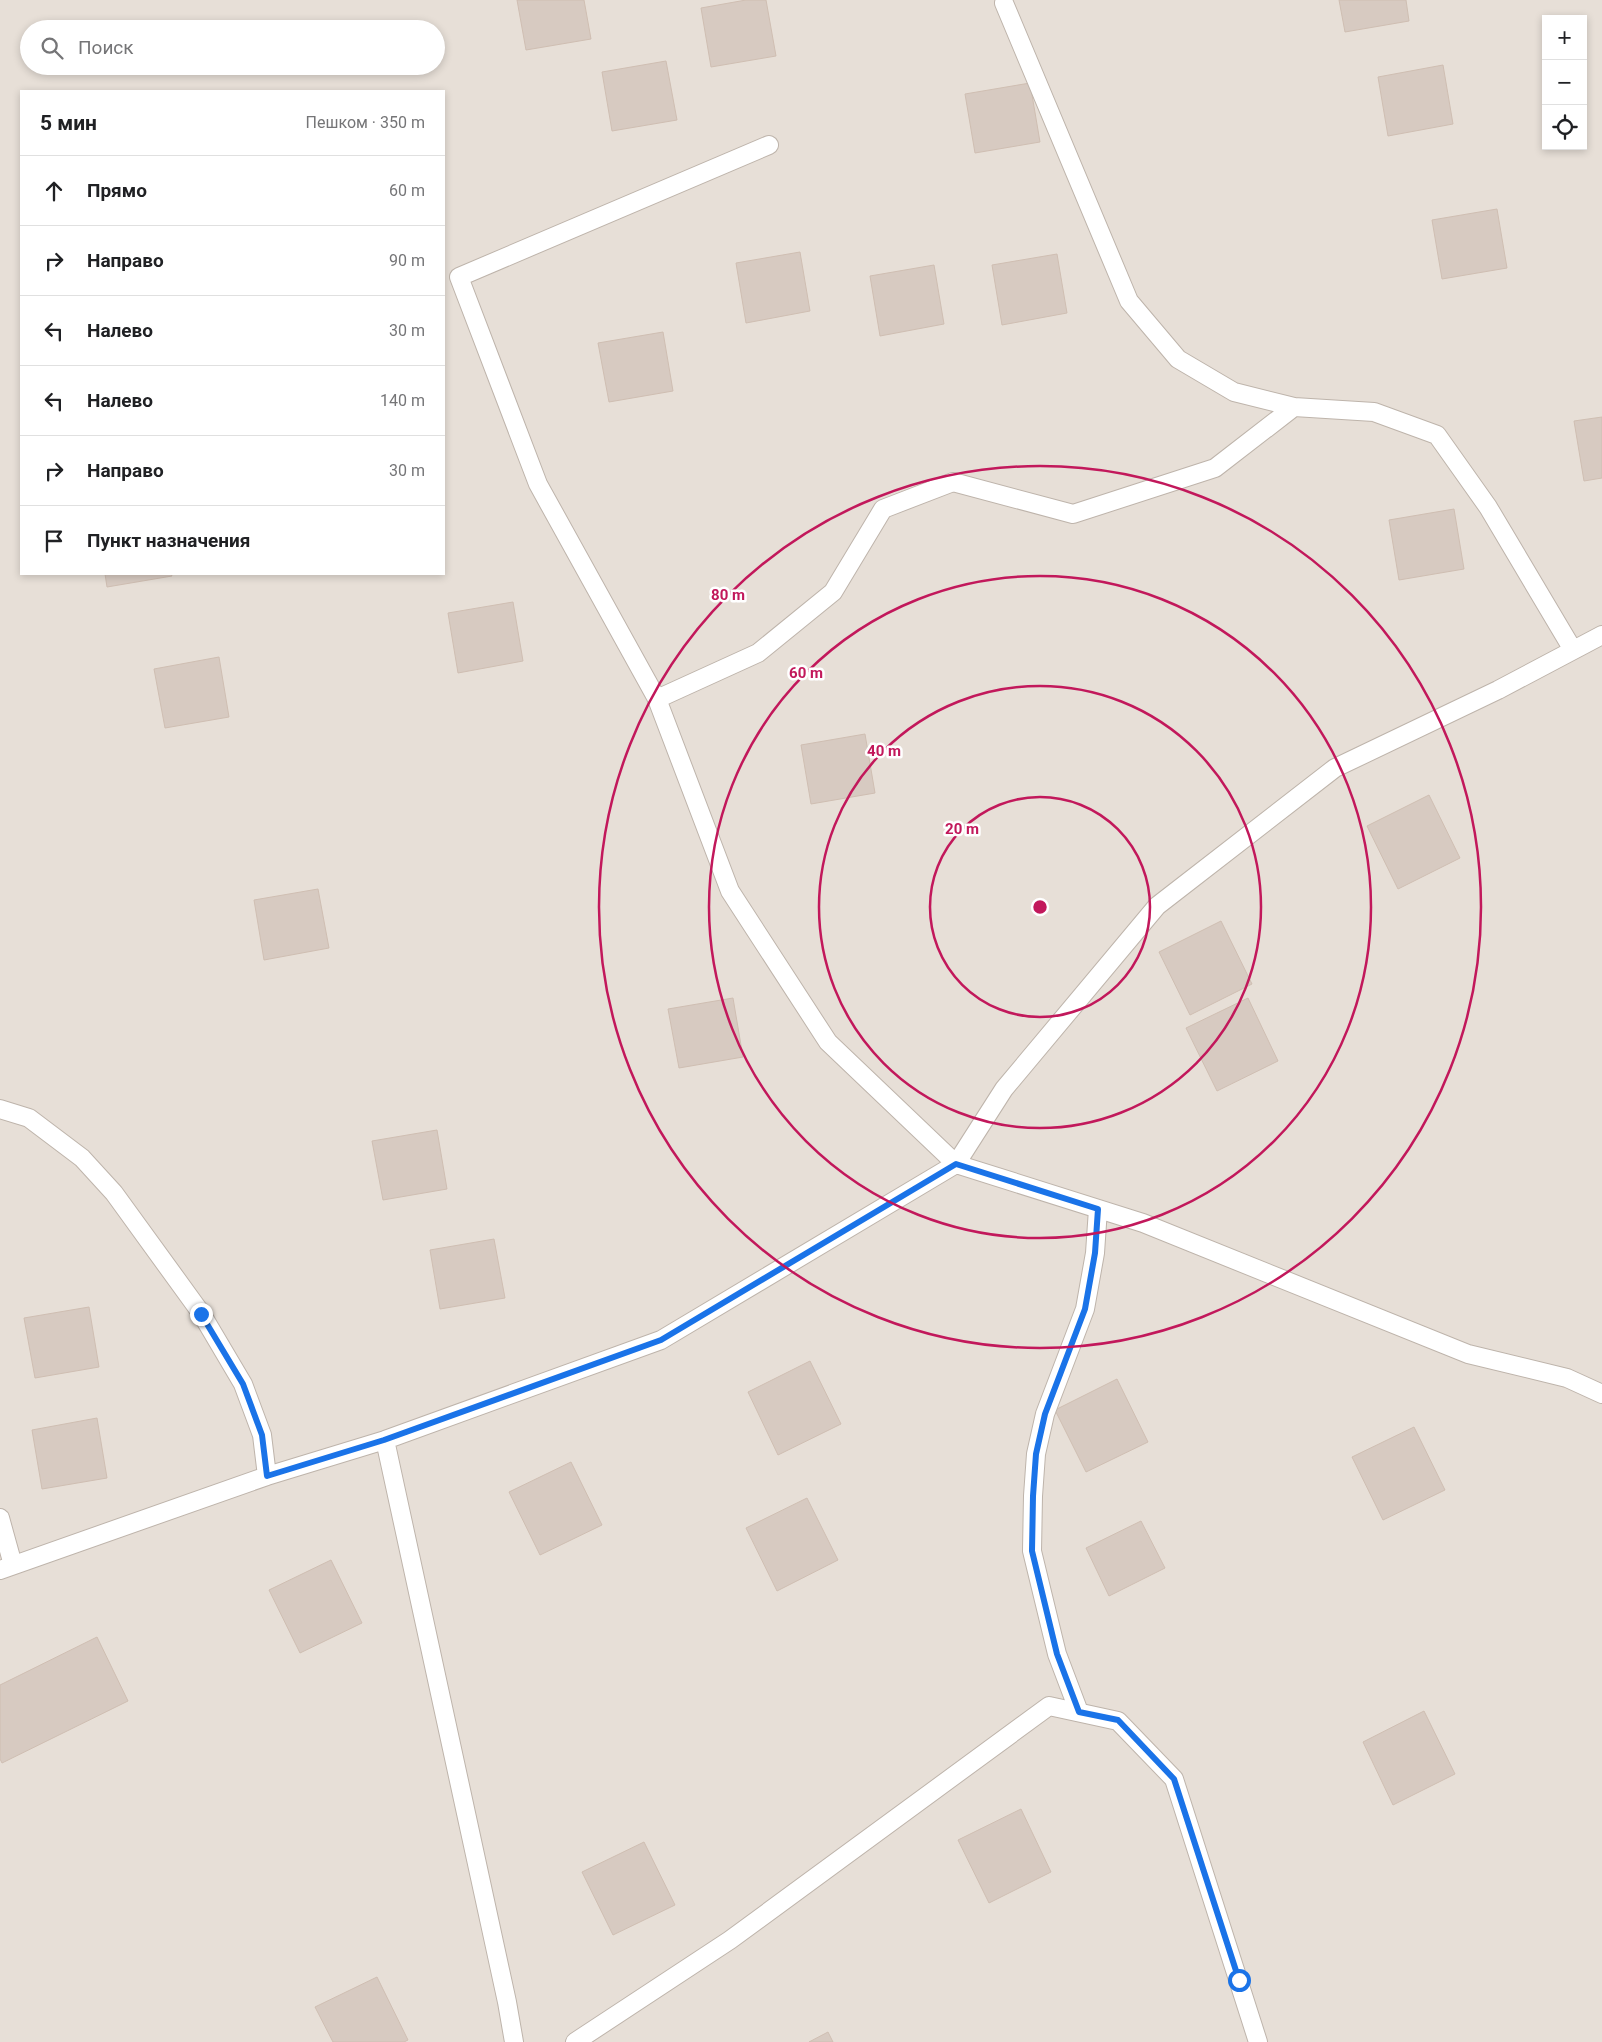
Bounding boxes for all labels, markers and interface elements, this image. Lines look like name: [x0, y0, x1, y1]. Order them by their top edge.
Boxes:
map controls: [1542, 15, 1587, 150]
button: +: [1542, 15, 1587, 60]
search box: [20, 20, 445, 75]
icon: search: [38, 34, 66, 62]
text: Поиск: [78, 36, 134, 59]
button: −: [1542, 60, 1587, 105]
button: locate: [1542, 105, 1587, 150]
text: 5 мин: [40, 111, 97, 135]
text: Пешком · 350 m: [306, 113, 425, 132]
icon: ahead: [40, 177, 68, 205]
text: Прямо: [87, 179, 147, 202]
text: 60 m: [389, 181, 425, 200]
icon: right: [40, 247, 68, 275]
text: Направо: [87, 249, 164, 272]
text: 90 m: [389, 251, 425, 270]
icon: left: [40, 317, 68, 345]
text: Налево: [87, 319, 153, 342]
text: 30 m: [389, 321, 425, 340]
icon: left: [40, 387, 68, 415]
text: Налево: [87, 389, 153, 412]
text: 140 m: [380, 391, 425, 410]
icon: right: [40, 457, 68, 485]
text: Направо: [87, 459, 164, 482]
text: 30 m: [389, 461, 425, 480]
icon: arrive: [40, 527, 68, 555]
text: Пункт назначения: [87, 529, 250, 552]
text: 80 m: [711, 586, 745, 604]
text: 60 m: [789, 664, 823, 682]
text: 40 m: [867, 742, 901, 760]
text: 20 m: [945, 820, 979, 838]
centre of rings: [1031, 898, 1049, 916]
route end: [190, 1303, 213, 1326]
route start: [1228, 1969, 1251, 1992]

